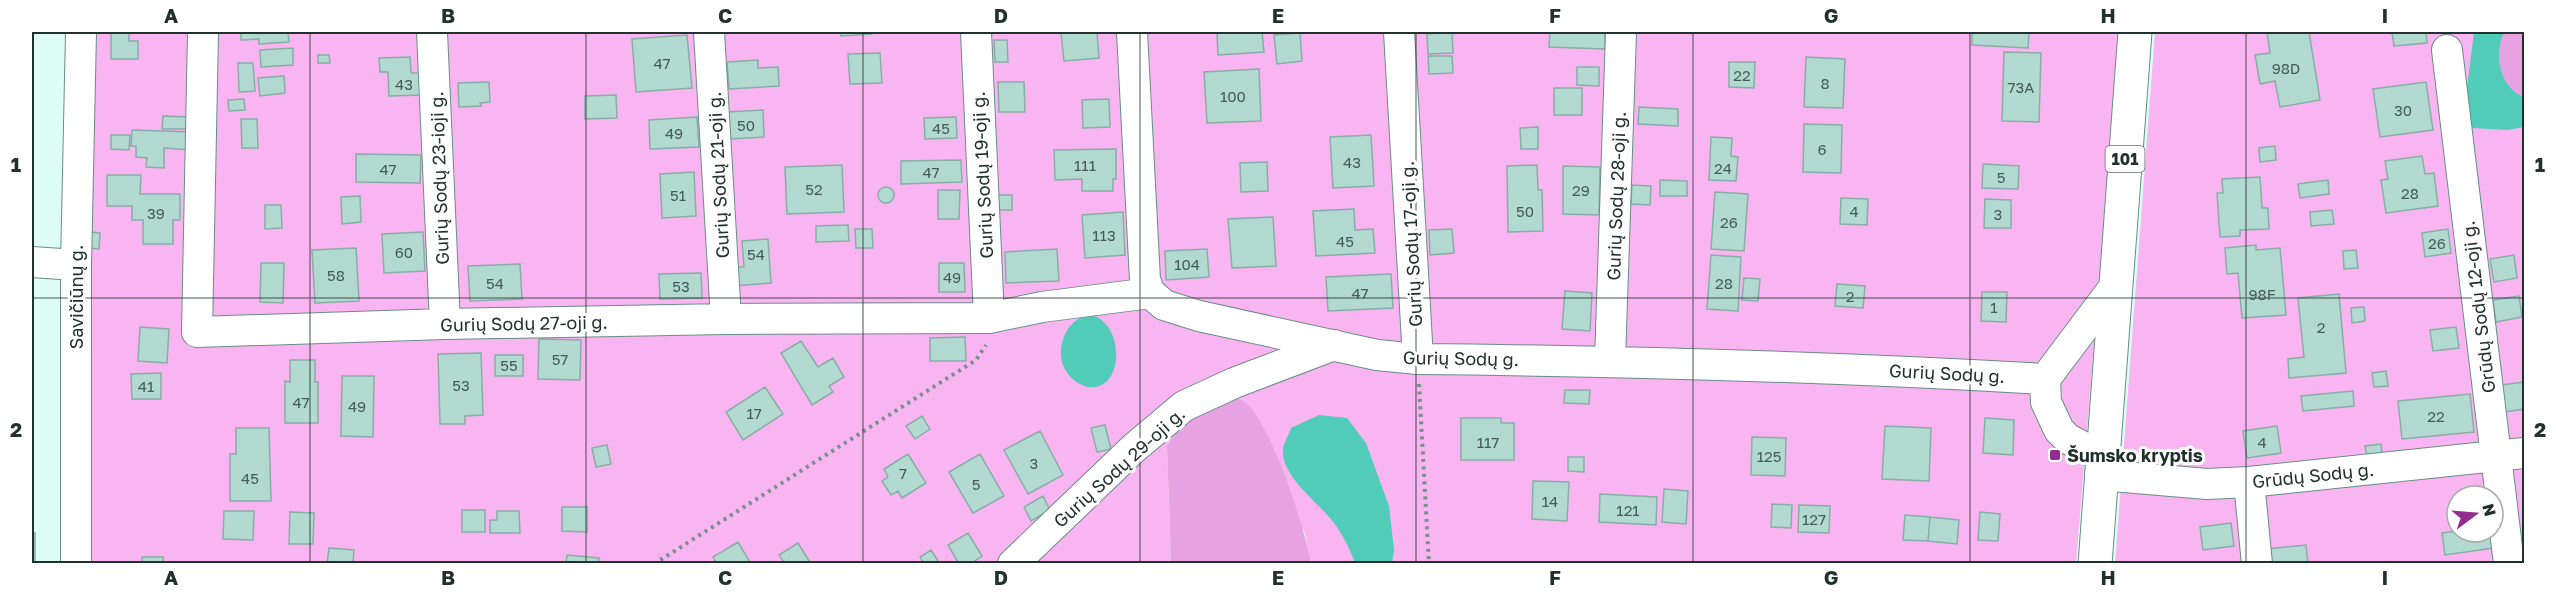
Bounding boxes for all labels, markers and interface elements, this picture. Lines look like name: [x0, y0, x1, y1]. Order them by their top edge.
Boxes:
text: A: [164, 3, 178, 27]
text: B: [441, 3, 455, 27]
text: C: [718, 3, 732, 27]
text: D: [994, 3, 1008, 27]
text: E: [1272, 3, 1284, 27]
text: F: [1549, 3, 1561, 27]
text: G: [1824, 3, 1838, 27]
text: H: [2100, 3, 2116, 27]
text: I: [2382, 3, 2388, 27]
house number: 47: [653, 54, 671, 72]
house number: 98D: [2272, 59, 2300, 77]
house number: 22: [1733, 66, 1751, 84]
house number: 8: [1820, 74, 1830, 92]
house number: 43: [395, 75, 413, 93]
house number: 73A: [2008, 78, 2034, 96]
house number: 100: [1220, 87, 1246, 105]
street label: Gurių Sodų 23-ioji g.: [425, 91, 453, 265]
street label: Gurių Sodų 21-oji g.: [703, 91, 733, 259]
street label: Gurių Sodų 19-oji g.: [967, 91, 997, 259]
house number: 30: [2394, 101, 2412, 119]
street label: Gurių Sodų 28-oji g.: [1602, 111, 1630, 281]
house number: 50: [737, 116, 755, 134]
house number: 45: [932, 119, 950, 137]
house number: 49: [665, 124, 683, 142]
house number: 6: [1817, 140, 1827, 158]
road number: 101: [2106, 146, 2144, 172]
text: 1: [11, 152, 21, 176]
text: 1: [2535, 152, 2545, 176]
house number: 43: [1343, 153, 1361, 171]
house number: 111: [1074, 156, 1096, 174]
house number: 24: [1714, 159, 1732, 177]
house number: 47: [379, 160, 397, 178]
street label: Gurių Sodų 17-oji g.: [1396, 160, 1426, 328]
house number: 47: [922, 163, 940, 181]
house number: 5: [1997, 168, 2005, 186]
house number: 52: [805, 180, 823, 198]
house number: 29: [1572, 181, 1590, 199]
house number: 28: [2401, 184, 2419, 202]
house number: 51: [670, 186, 686, 204]
house number: 50: [1516, 202, 1534, 220]
house number: 4: [1849, 202, 1859, 220]
house number: 39: [147, 204, 165, 222]
house number: 3: [1994, 205, 2002, 223]
house number: 26: [1720, 213, 1738, 231]
street label: Grūdų Sodų 12-oji g.: [2457, 220, 2499, 394]
house number: 113: [1092, 226, 1116, 244]
house number: 45: [1336, 232, 1354, 250]
house number: 26: [2428, 234, 2446, 252]
house number: 60: [395, 243, 413, 261]
street label: Savičiūnų g.: [65, 245, 87, 349]
house number: 54: [747, 245, 765, 263]
house number: 104: [1174, 255, 1200, 273]
house number: 58: [327, 266, 345, 284]
house number: 49: [943, 268, 961, 286]
house number: 54: [486, 274, 504, 292]
house number: 28: [1715, 274, 1733, 292]
house number: 53: [672, 277, 690, 295]
house number: 47: [1351, 284, 1369, 302]
house number: 98F: [2248, 285, 2276, 303]
house number: 2: [1846, 287, 1854, 305]
house number: 1: [1990, 298, 1998, 316]
street label: Gurių Sodų 27-oji g.: [440, 311, 608, 335]
house number: 2: [2317, 318, 2325, 336]
street label: Gurių Sodų g.: [1403, 346, 1519, 370]
house number: 57: [552, 350, 568, 368]
house number: 55: [500, 356, 518, 374]
street label: Gurių Sodų g.: [1888, 359, 2006, 387]
house number: 53: [452, 376, 470, 394]
house number: 41: [138, 377, 154, 395]
house number: 47: [292, 393, 310, 411]
house number: 49: [348, 397, 366, 415]
street label: Gurių Sodų 29-oji g.: [1049, 402, 1189, 532]
house number: 17: [746, 404, 762, 422]
house number: 22: [2427, 407, 2445, 425]
text: 2: [10, 417, 22, 441]
text: 2: [2534, 417, 2546, 441]
house number: 117: [1477, 433, 1499, 451]
house number: 4: [2257, 433, 2267, 451]
place label: Šumsko kryptis: [2067, 444, 2203, 466]
house number: 125: [1757, 447, 1781, 465]
marker: Šumsko kryptis: [2048, 448, 2062, 462]
house number: 3: [1030, 454, 1038, 472]
street label: Grūdų Sodų g.: [2251, 458, 2375, 492]
house number: 7: [899, 464, 907, 482]
house number: 45: [241, 469, 259, 487]
house number: 5: [972, 475, 980, 493]
north arrow: [2445, 484, 2505, 544]
house number: 14: [1542, 492, 1558, 510]
house number: 121: [1616, 501, 1640, 519]
text: N: [2478, 501, 2501, 518]
house number: 127: [1802, 510, 1826, 528]
text: A: [164, 565, 178, 589]
text: B: [441, 565, 455, 589]
text: C: [718, 565, 732, 589]
text: D: [994, 565, 1008, 589]
text: E: [1272, 565, 1284, 589]
text: F: [1549, 565, 1561, 589]
text: G: [1824, 565, 1838, 589]
text: H: [2100, 565, 2116, 589]
text: I: [2382, 565, 2388, 589]

